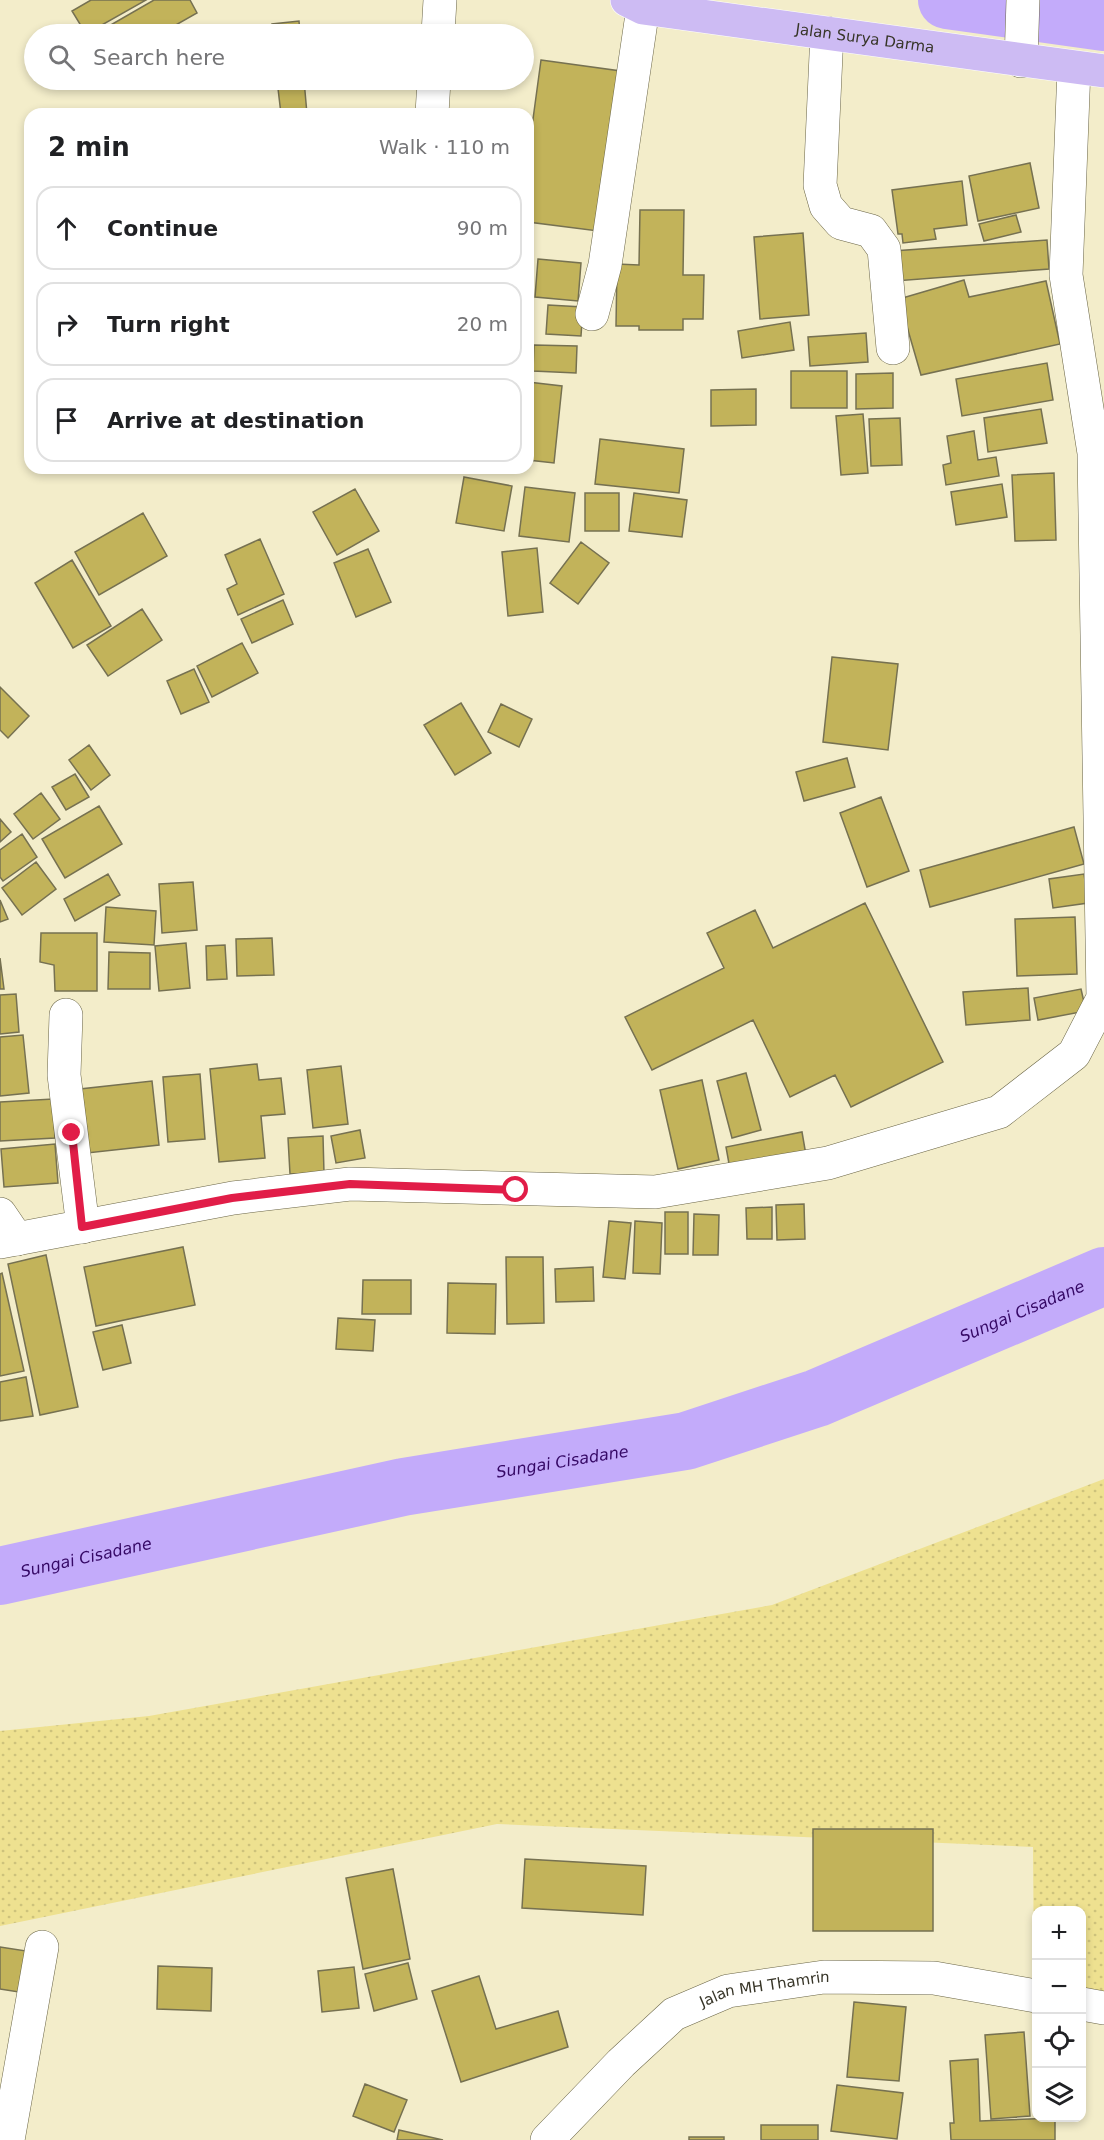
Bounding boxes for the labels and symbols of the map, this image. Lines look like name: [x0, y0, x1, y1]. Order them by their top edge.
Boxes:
street label: Jalan Surya Darma: [794, 20, 936, 57]
route end: [58, 1119, 84, 1145]
route start: [502, 1176, 528, 1202]
water label: Sungai Cisadane: [957, 1276, 1087, 1346]
water label: Sungai Cisadane: [495, 1441, 630, 1481]
water label: Sungai Cisadane: [19, 1533, 153, 1581]
street label: Jalan MH Thamrin: [696, 1968, 830, 2011]

